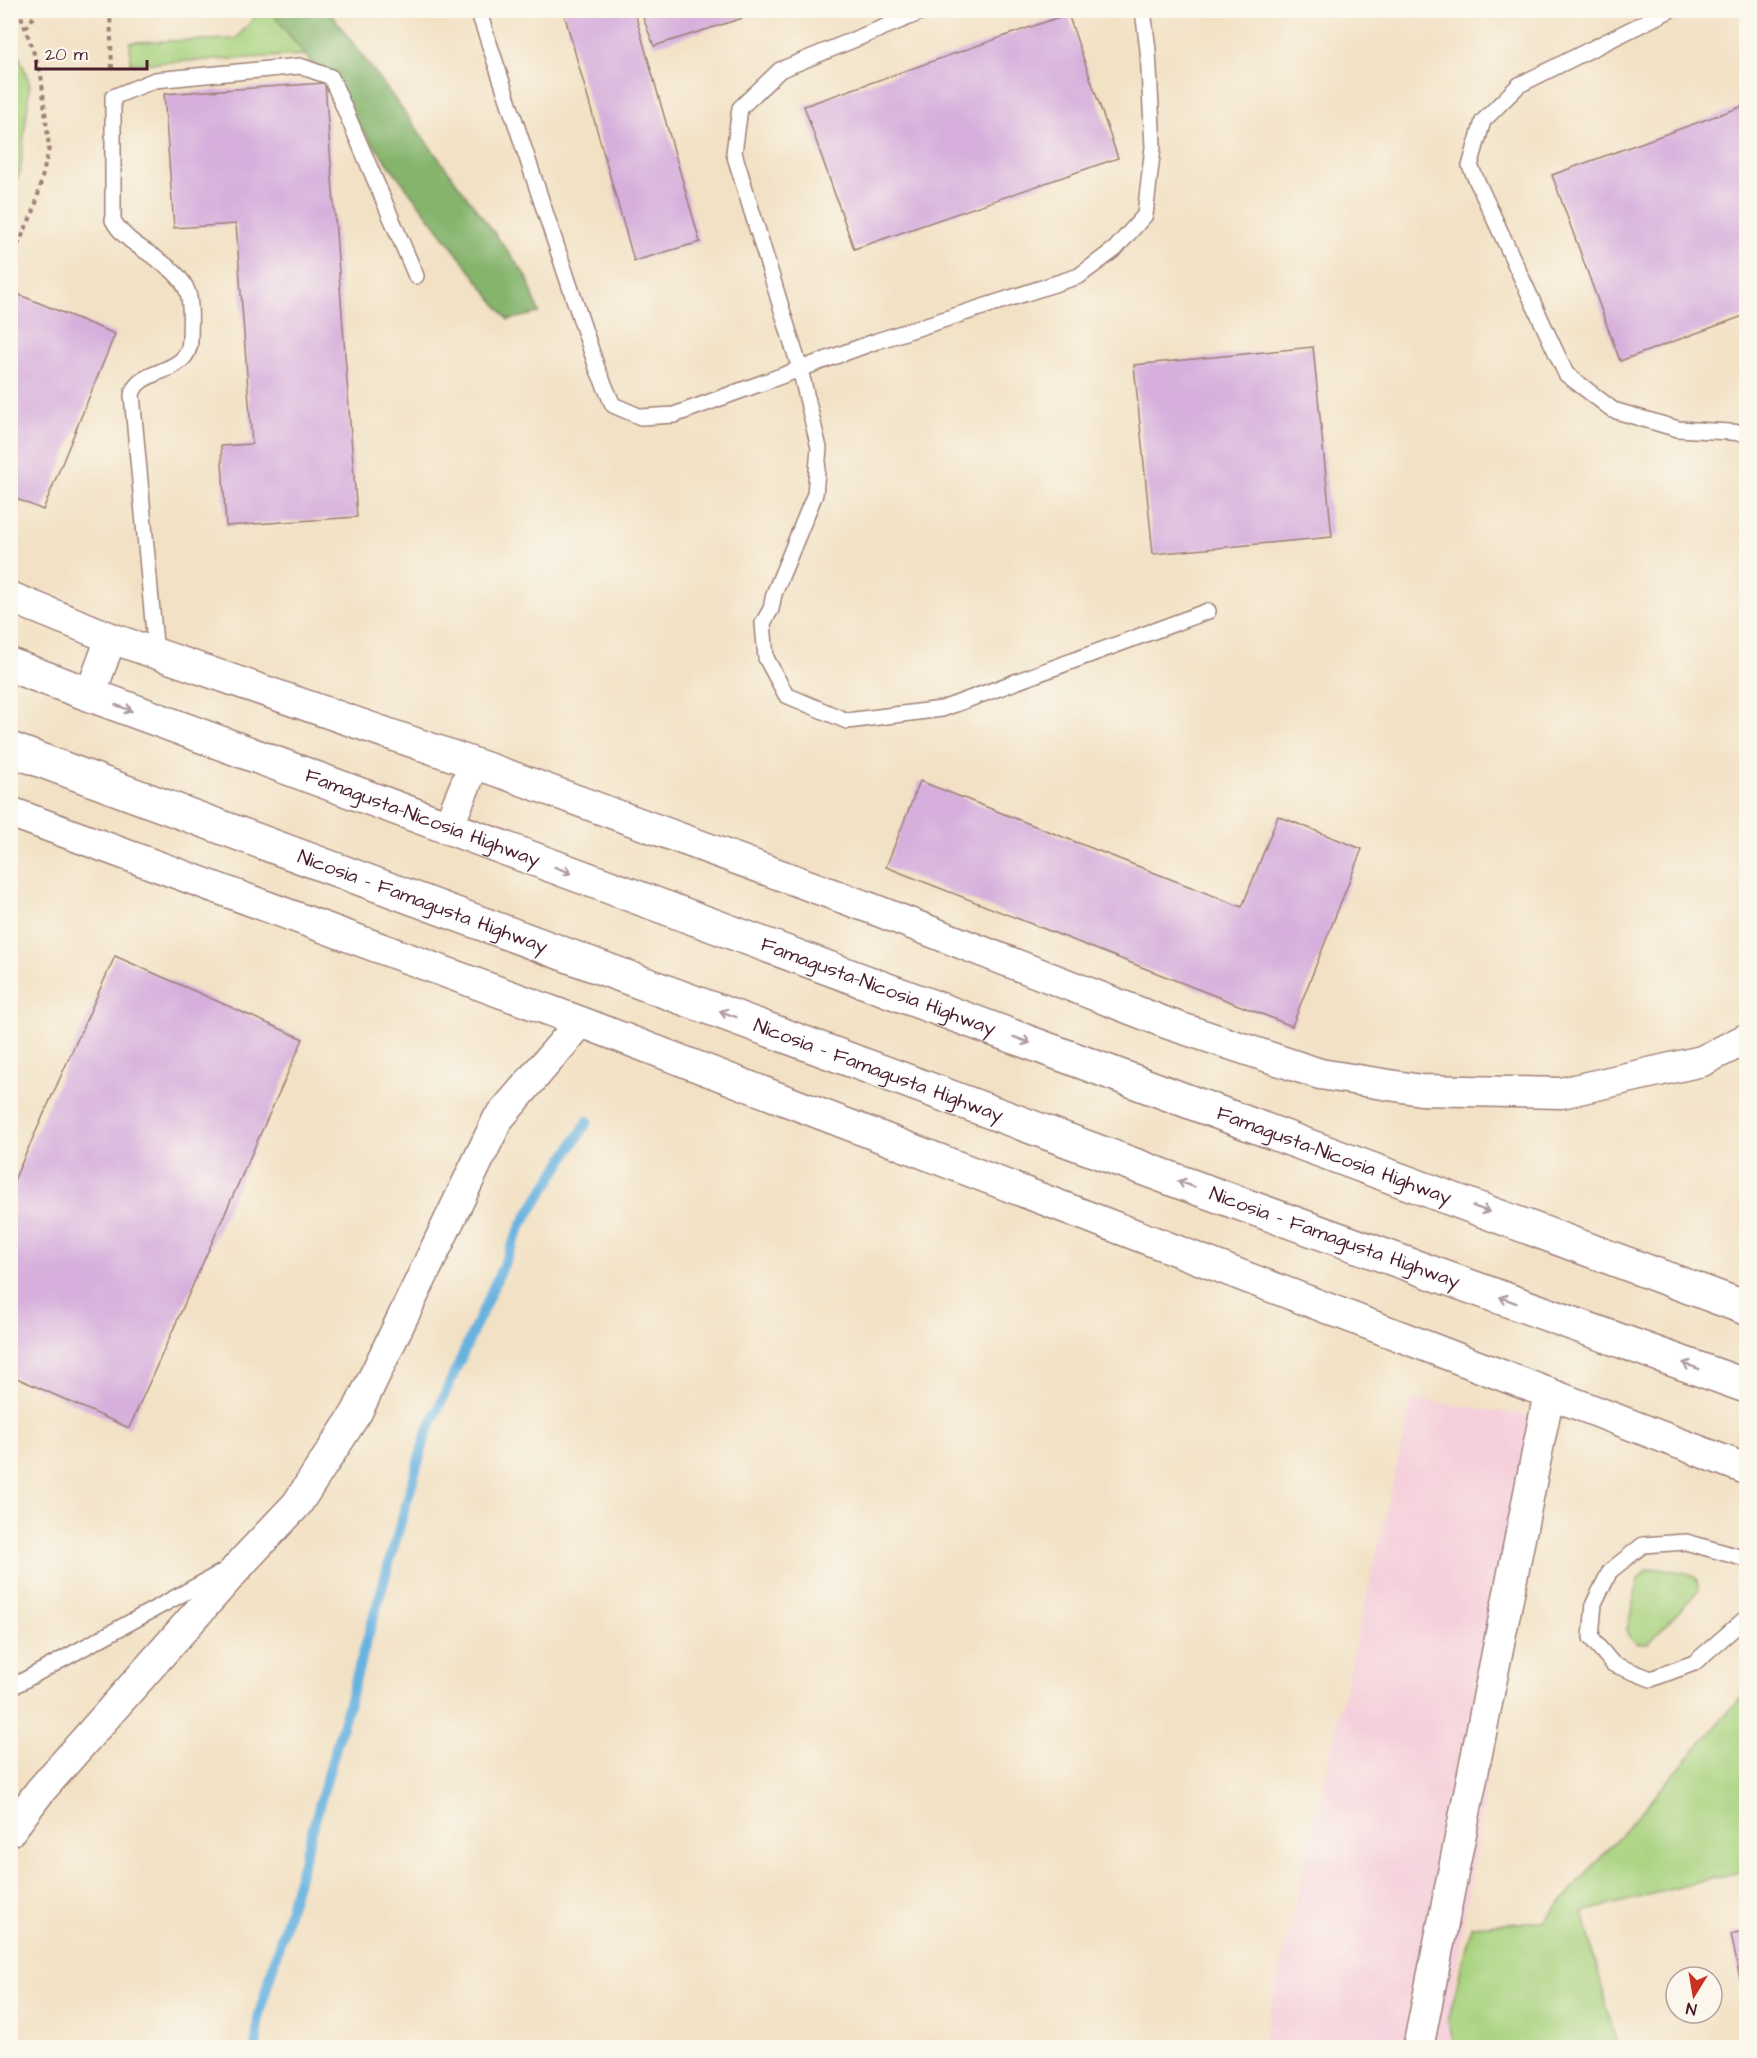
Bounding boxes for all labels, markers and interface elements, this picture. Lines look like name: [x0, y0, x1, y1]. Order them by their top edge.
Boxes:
scale bar: [36, 33, 147, 71]
text: 20 m: [45, 42, 88, 67]
one-way arrow: [115, 703, 133, 714]
street label: Famagusta-Nicosia Highway: [301, 762, 544, 875]
street label: Nicosia - Famagusta Highway: [294, 843, 551, 962]
one-way arrow: [553, 865, 572, 876]
street label: Famagusta-Nicosia Highway: [757, 930, 1000, 1044]
one-way arrow: [719, 1008, 738, 1019]
street label: Nicosia - Famagusta Highway: [750, 1011, 1007, 1130]
one-way arrow: [1012, 1035, 1031, 1046]
street label: Famagusta-Nicosia Highway: [1213, 1099, 1455, 1213]
one-way arrow: [1177, 1178, 1196, 1189]
street label: Nicosia - Famagusta Highway: [1206, 1180, 1464, 1297]
one-way arrow: [1471, 1205, 1489, 1216]
one-way arrow: [1499, 1294, 1518, 1305]
one-way arrow: [1683, 1360, 1701, 1371]
north arrow: [1664, 1965, 1724, 2025]
text: N: [1684, 1997, 1698, 2020]

